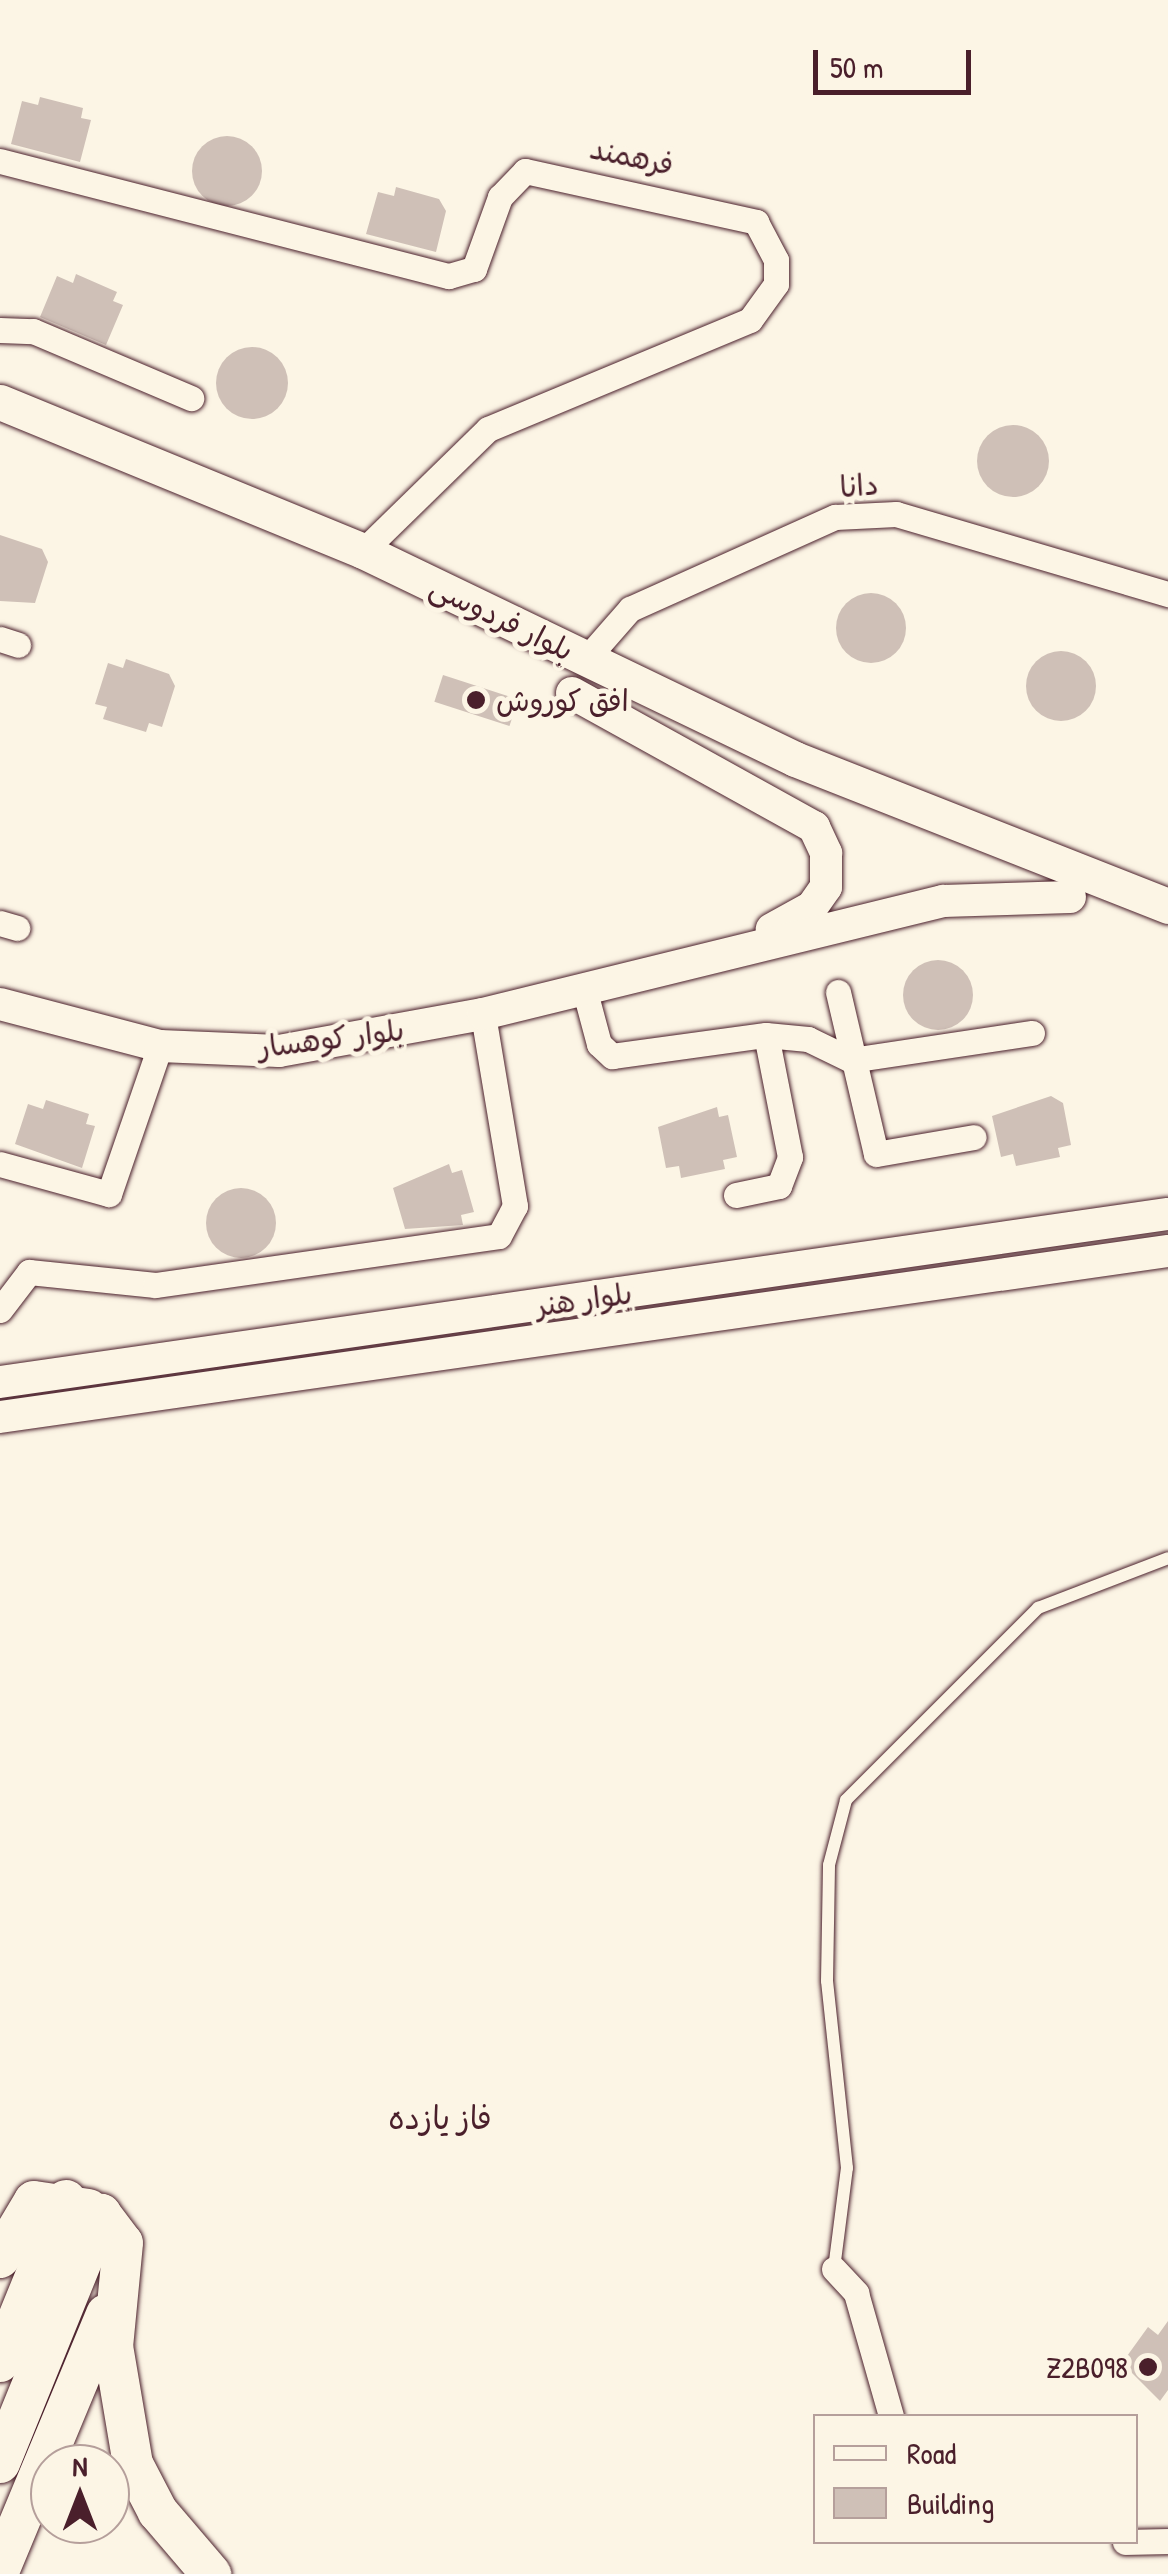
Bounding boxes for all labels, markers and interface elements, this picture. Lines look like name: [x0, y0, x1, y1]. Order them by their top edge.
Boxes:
scale bar: [818, 30, 976, 92]
text: 50 m: [830, 47, 883, 87]
street label: فرهمند: [587, 130, 677, 182]
street label: دانا: [838, 465, 880, 505]
street label: بلوار فردوسی: [425, 568, 579, 668]
place label: افق کوروش: [496, 682, 629, 718]
marker: افق کوروش: [465, 689, 487, 711]
street label: بلوار کوهسار: [256, 1011, 406, 1065]
street label: بلوار هنر: [534, 1274, 634, 1324]
district label: فاز یازده: [388, 2099, 492, 2137]
place label: Z2B098: [1046, 2349, 1128, 2385]
marker: Z2B098: [1137, 2356, 1159, 2378]
legend: [813, 2414, 1138, 2544]
text: Road: [907, 2433, 956, 2473]
north arrow: [30, 2444, 130, 2544]
text: N: [73, 2447, 87, 2485]
text: Building: [907, 2483, 994, 2523]

